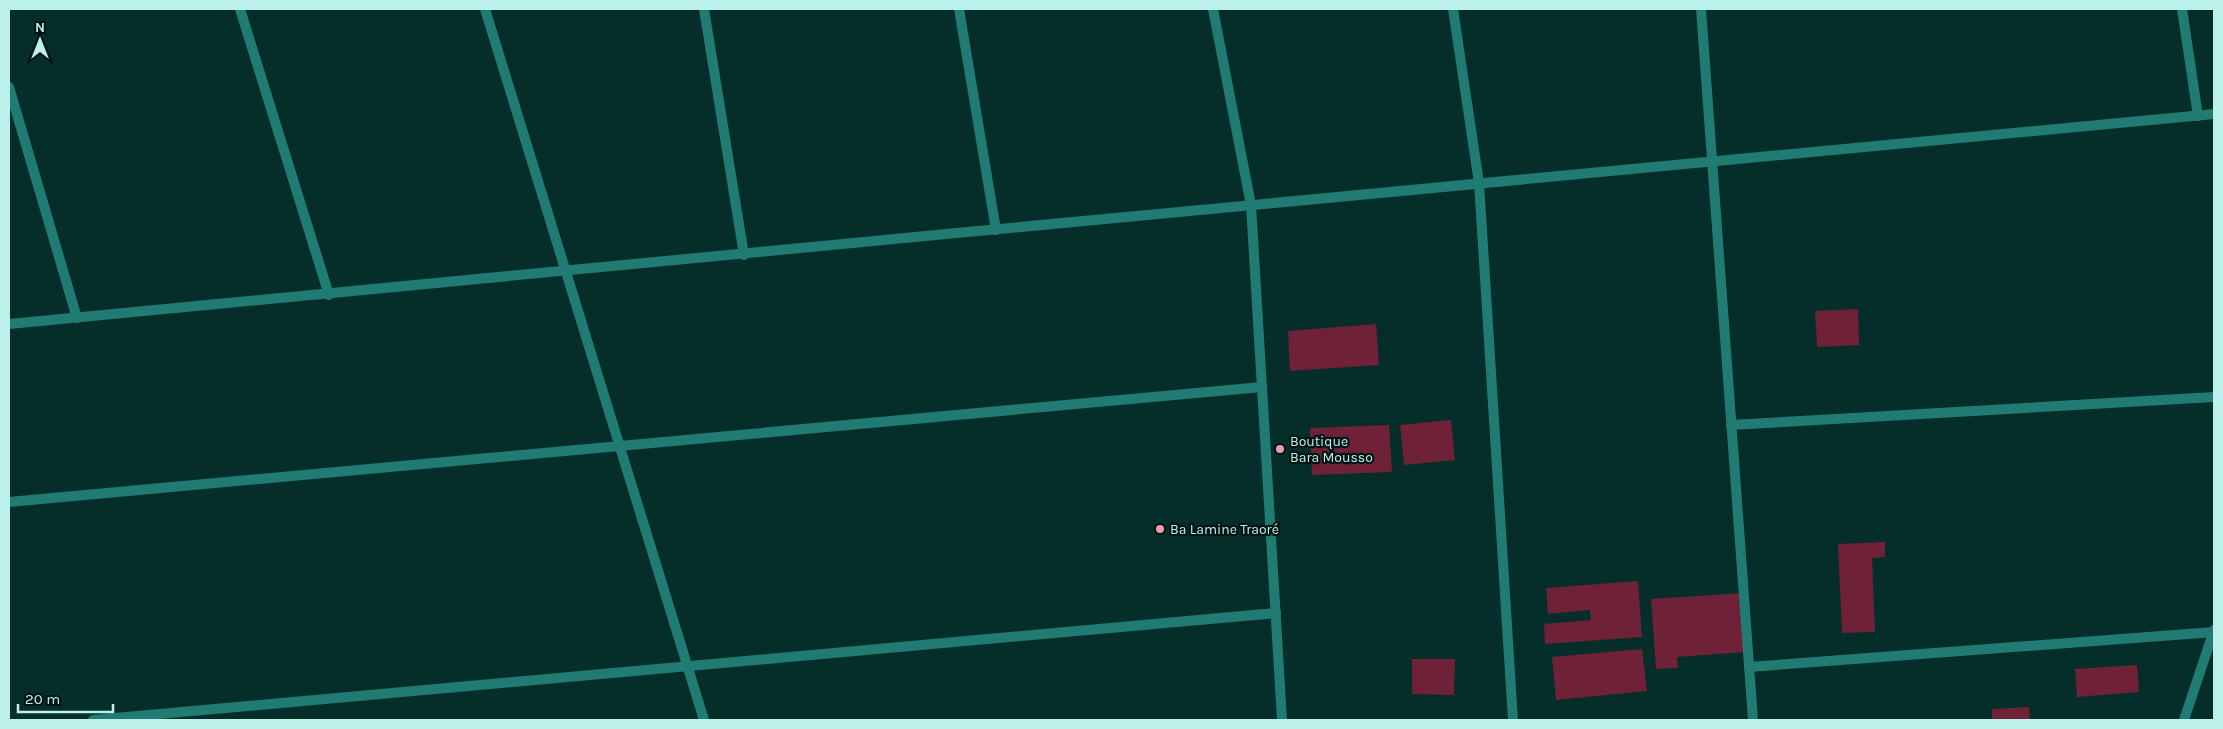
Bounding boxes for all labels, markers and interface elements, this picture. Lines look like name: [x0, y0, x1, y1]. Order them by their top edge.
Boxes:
north arrow: [15, 15, 65, 65]
text: N: [35, 19, 45, 36]
place label: Boutique Bara Mousso: [1290, 433, 1373, 466]
marker: Boutique Bara Mousso: [1274, 443, 1286, 455]
place label: Ba Lamine Traoré: [1170, 521, 1279, 538]
marker: Ba Lamine Traoré: [1154, 523, 1166, 535]
scale bar: [18, 682, 112, 714]
text: 20 m: [25, 690, 60, 708]

